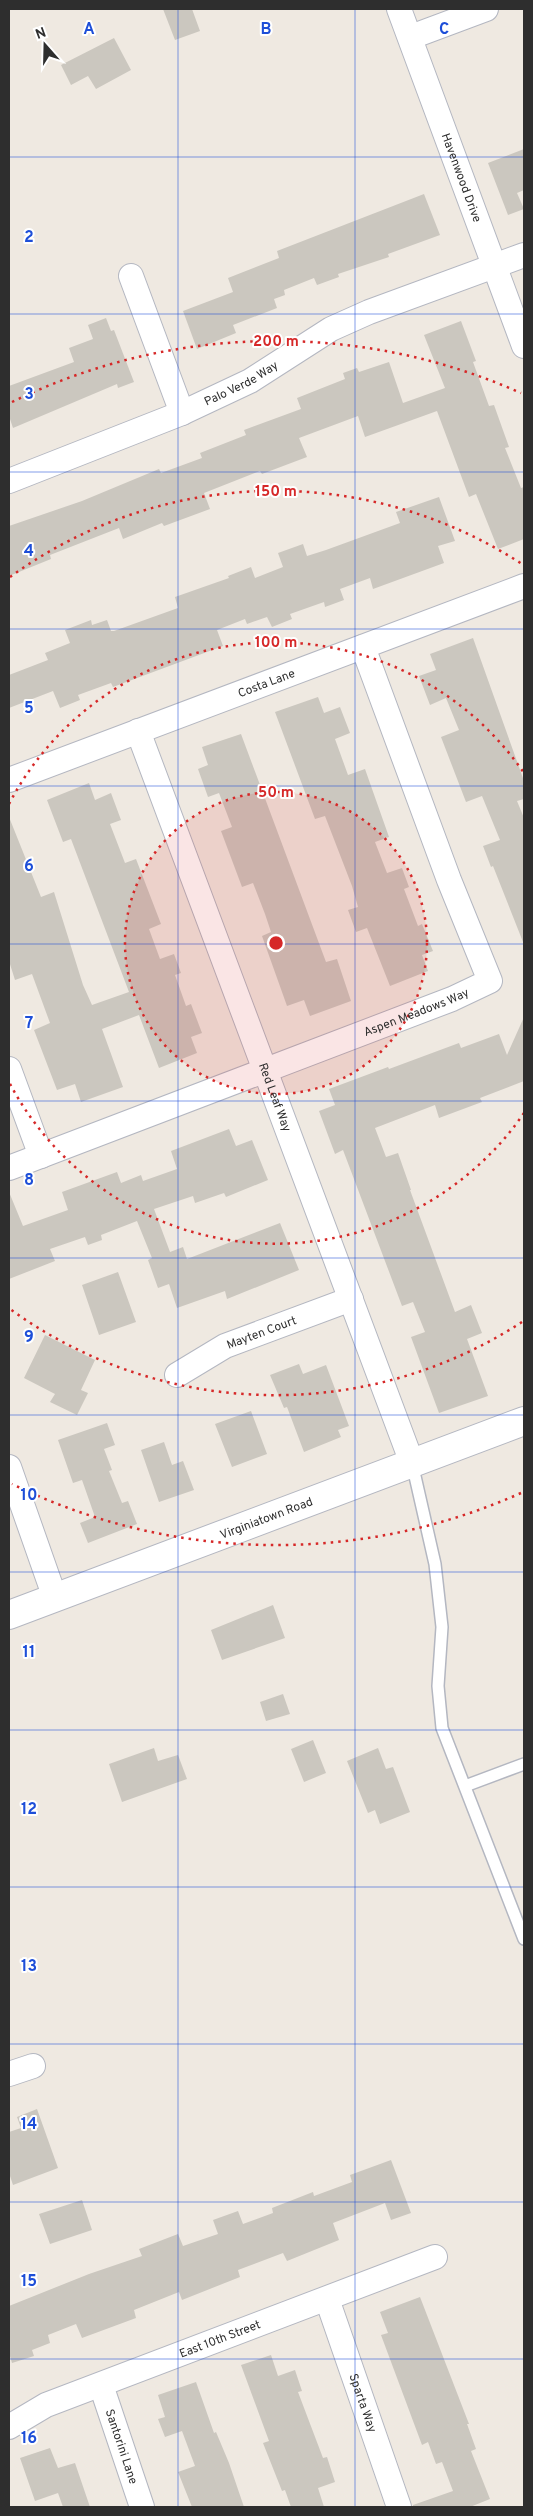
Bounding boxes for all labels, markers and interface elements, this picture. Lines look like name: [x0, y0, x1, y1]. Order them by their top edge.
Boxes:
north arrow: [20, 20, 70, 70]
text: A: [83, 20, 95, 40]
text: B: [260, 20, 272, 40]
text: C: [439, 20, 449, 40]
text: N: [33, 24, 49, 44]
street label: Havenwood Drive: [437, 131, 484, 225]
text: 2: [24, 228, 34, 248]
text: 200 m: [253, 333, 299, 352]
street label: Palo Verde Way: [202, 358, 282, 410]
text: 3: [24, 385, 34, 405]
text: 150 m: [255, 483, 297, 502]
text: 4: [24, 542, 34, 562]
text: 100 m: [255, 634, 297, 653]
street label: Costa Lane: [236, 666, 298, 702]
text: 5: [24, 699, 34, 719]
text: 50 m: [258, 784, 294, 803]
text: 6: [24, 857, 34, 877]
centre of rings: [267, 934, 285, 952]
street label: Aspen Meadows Way: [362, 985, 472, 1041]
text: 7: [25, 1014, 33, 1034]
street label: Red Leaf Way: [254, 1061, 294, 1134]
text: 8: [24, 1171, 34, 1191]
street label: Mayten Court: [225, 1313, 299, 1354]
text: 9: [24, 1328, 34, 1348]
text: 10: [21, 1486, 37, 1506]
street label: Virginiatown Road: [218, 1494, 315, 1544]
text: 11: [23, 1643, 35, 1663]
text: 12: [21, 1800, 37, 1820]
text: 13: [21, 1957, 37, 1977]
text: 14: [21, 2115, 37, 2135]
text: 15: [21, 2272, 37, 2292]
street label: East 10th Street: [177, 2317, 263, 2362]
street label: Sparta Way: [344, 2372, 380, 2435]
street label: Santorini Lane: [101, 2407, 141, 2487]
text: 16: [21, 2429, 37, 2449]

